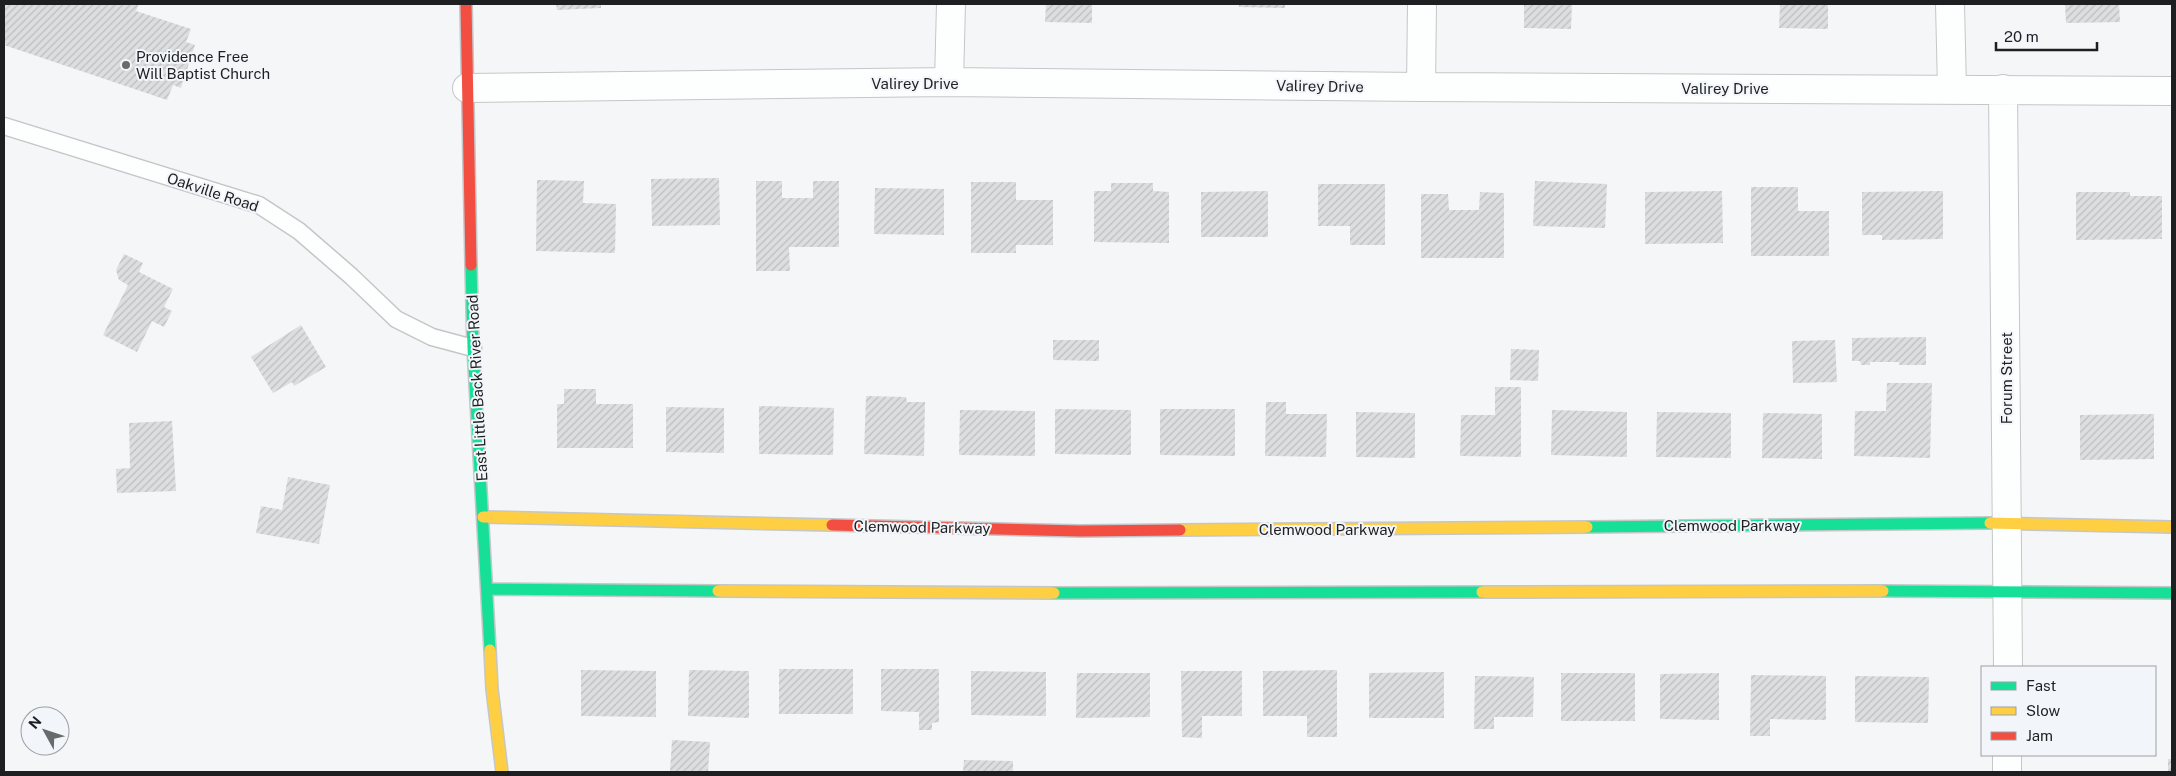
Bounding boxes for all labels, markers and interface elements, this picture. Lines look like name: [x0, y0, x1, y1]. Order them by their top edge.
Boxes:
scale bar: [1996, 20, 2097, 52]
text: 20 m: [2004, 28, 2039, 45]
place label: Providence Free Will Baptist Church: [136, 48, 270, 82]
marker: Providence Free Will Baptist Church: [120, 59, 132, 71]
street label: Valirey Drive: [871, 75, 959, 92]
street label: Valirey Drive: [1276, 77, 1364, 95]
street label: Valirey Drive: [1681, 80, 1769, 97]
street label: Oakville Road: [165, 169, 261, 215]
street label: East Little Back River Road: [464, 294, 490, 482]
street label: Forum Street: [1998, 332, 2015, 424]
street label: Clemwood Parkway: [854, 517, 990, 537]
street label: Clemwood Parkway: [1664, 517, 1800, 534]
street label: Clemwood Parkway: [1259, 521, 1395, 538]
legend: [1981, 666, 2156, 756]
text: Fast: [2026, 677, 2056, 694]
text: Slow: [2026, 702, 2061, 719]
north arrow: [20, 706, 70, 756]
text: N: [25, 713, 45, 732]
text: Jam: [2026, 727, 2053, 744]

